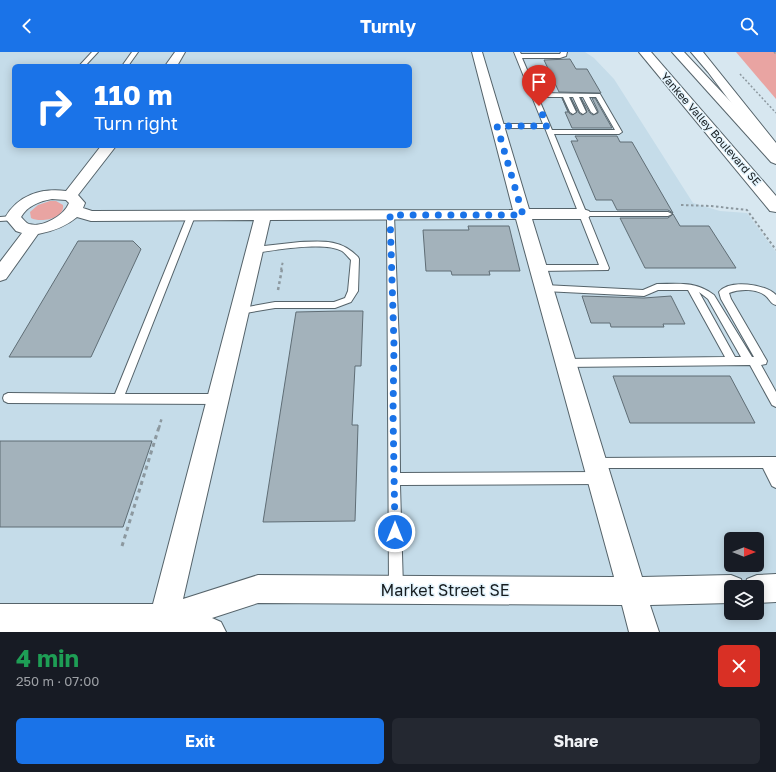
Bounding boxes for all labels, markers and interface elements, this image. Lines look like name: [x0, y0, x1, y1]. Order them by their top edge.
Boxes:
icon: back: [16, 15, 38, 37]
text: Turnly: [360, 15, 416, 37]
icon: search: [738, 15, 760, 37]
pin: [522, 65, 556, 106]
street label: Yankee Valley Boulevard SE: [659, 70, 764, 188]
icon: arrive: [528, 71, 550, 93]
text: 110 m: [94, 78, 173, 111]
icon: right: [28, 80, 80, 132]
text: Turn right: [94, 112, 178, 134]
position arrow: [374, 511, 416, 553]
north arrow: [724, 532, 764, 572]
map controls: [724, 532, 764, 620]
street label: Market Street SE: [381, 580, 509, 600]
button: layers: [724, 580, 764, 620]
text: 4 min: [16, 643, 79, 672]
button: close: [718, 645, 760, 687]
text: 250 m · 07:00: [16, 673, 99, 689]
button: Exit: [16, 718, 384, 764]
button: Share: [392, 718, 760, 764]

